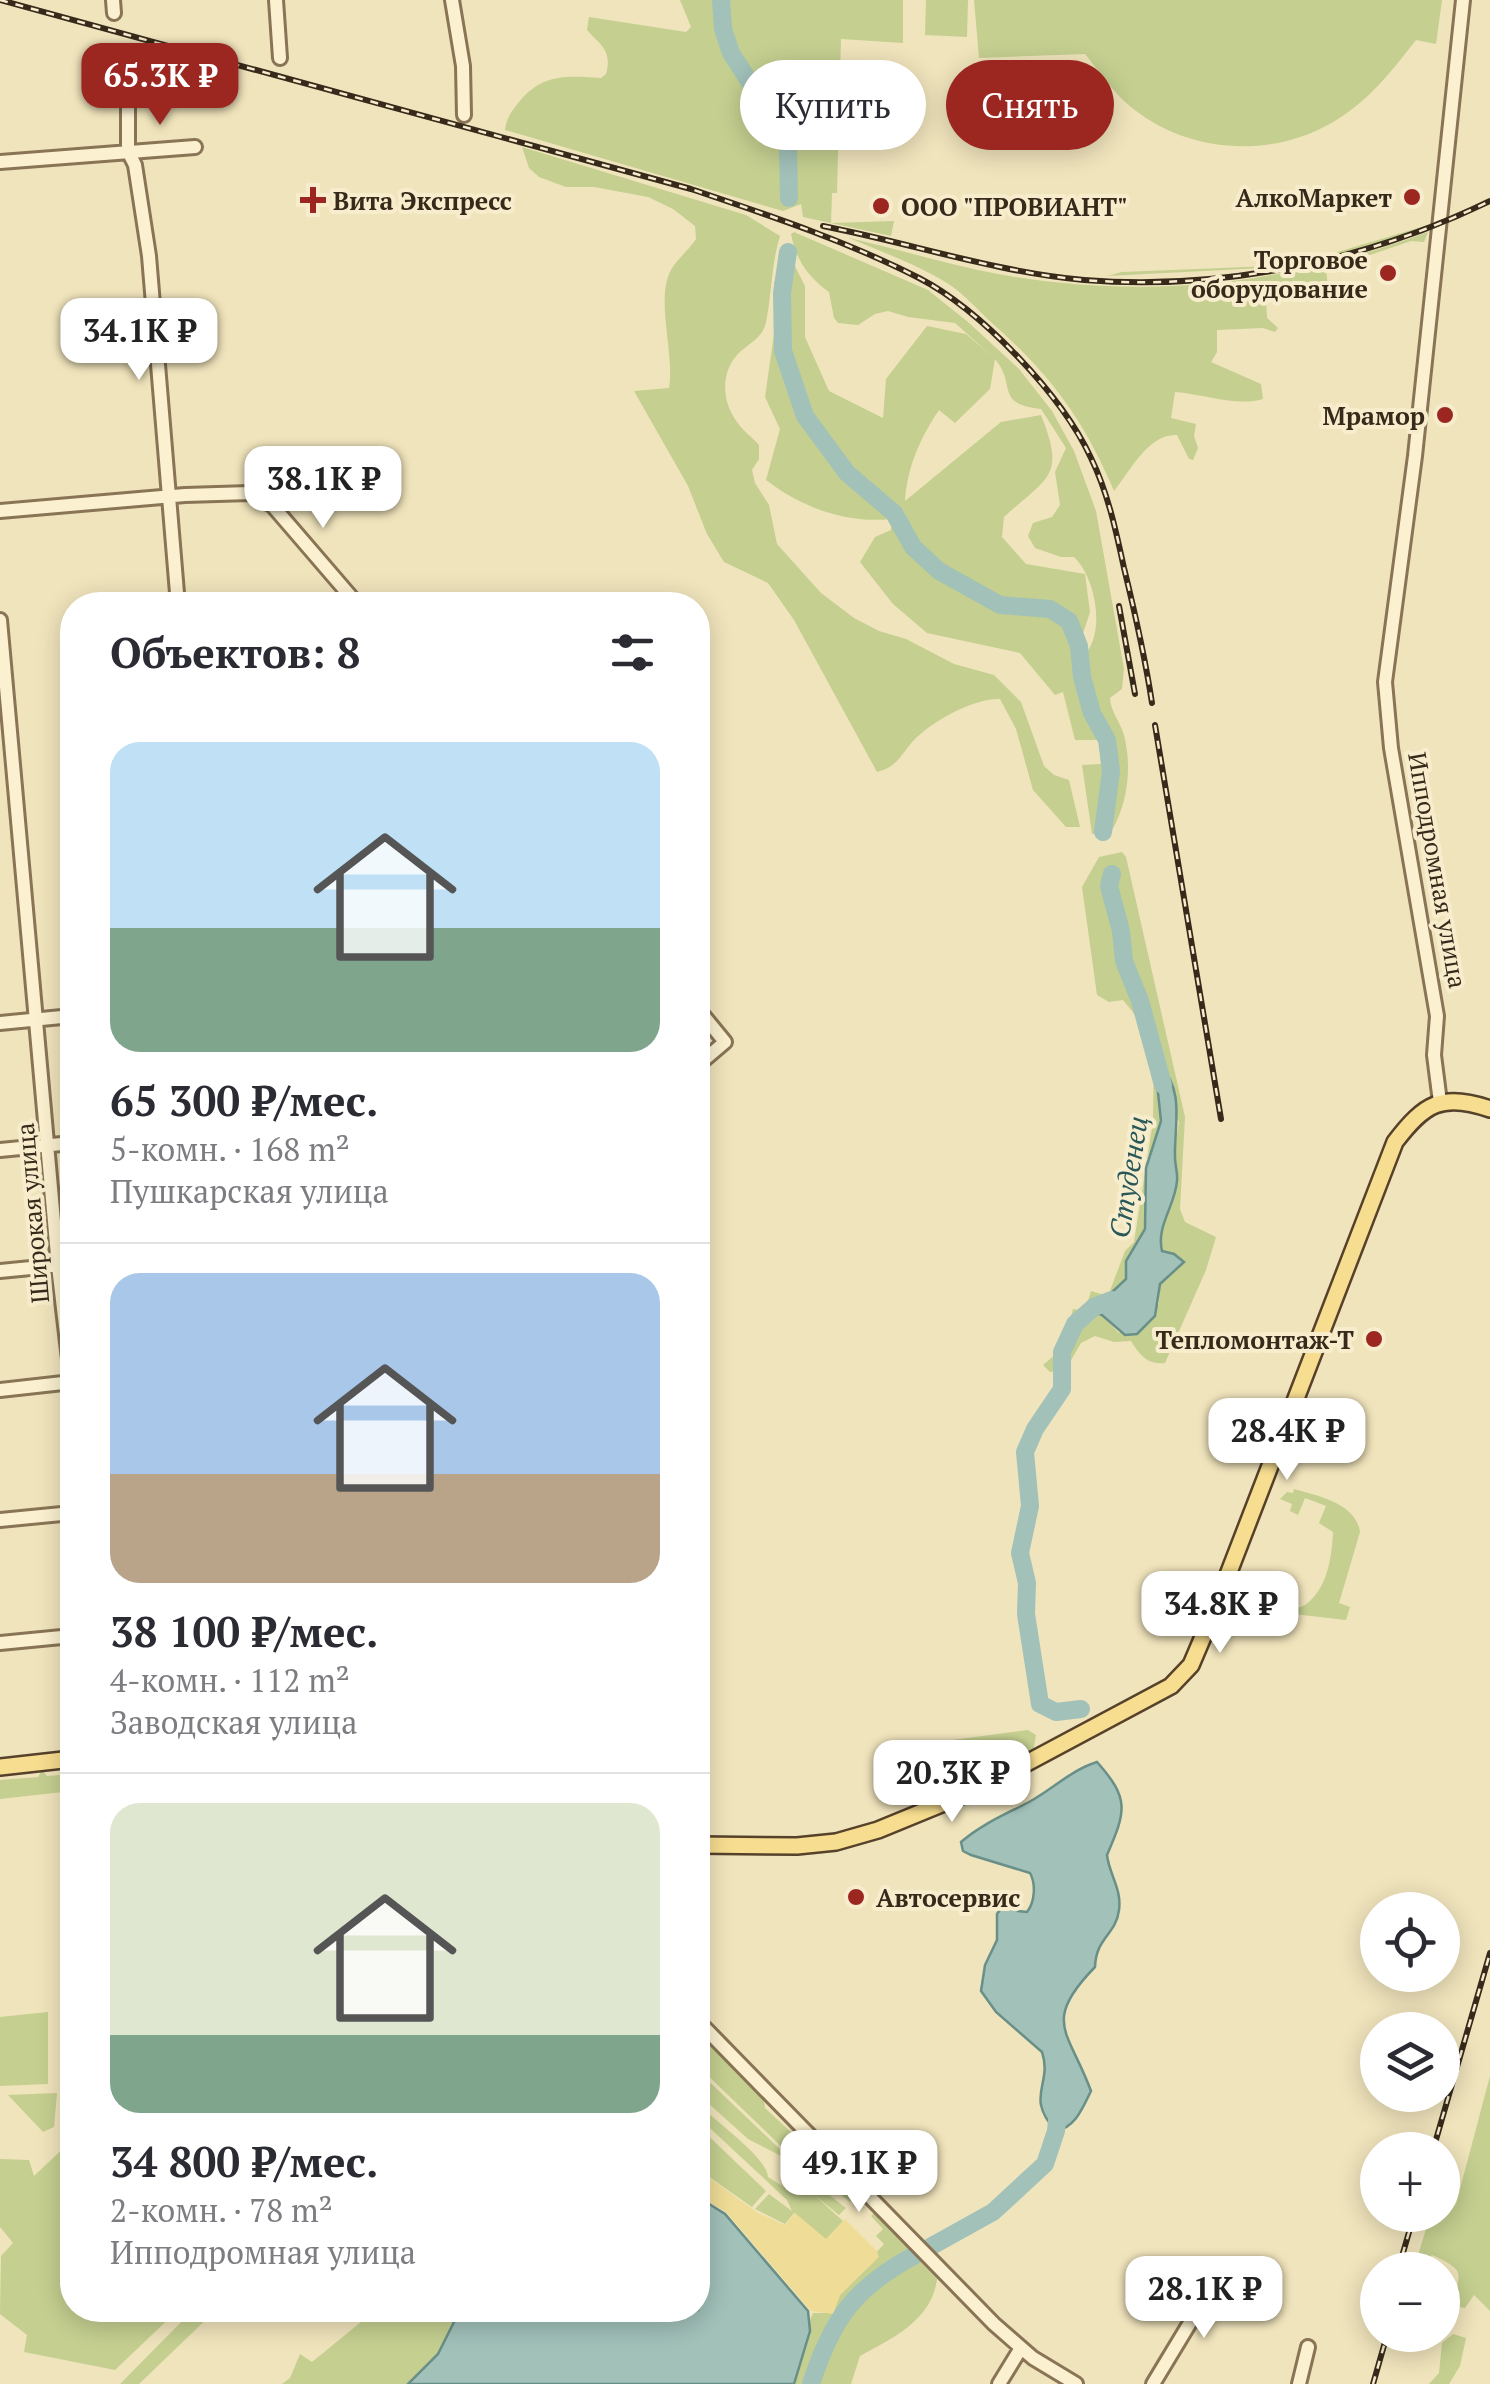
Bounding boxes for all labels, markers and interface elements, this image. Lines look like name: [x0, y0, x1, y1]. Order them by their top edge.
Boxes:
pin: 65.3K ₽: [68, 43, 252, 128]
text: 65.3K ₽: [103, 54, 217, 96]
chip: Купить: [740, 60, 926, 150]
chip: Снять: [946, 60, 1114, 150]
place label: АлкоМаркет: [1236, 181, 1392, 214]
place label: Вита Экспресс: [333, 184, 512, 217]
marker: АлкоМаркет: [1401, 186, 1423, 208]
marker: Вита Экспресс: [302, 189, 324, 211]
place label: ООО "ПРОВИАНТ": [901, 190, 1128, 223]
marker: ООО "ПРОВИАНТ": [870, 195, 892, 217]
place label: Торговое оборудование: [1191, 243, 1368, 305]
marker: Торговое оборудование: [1377, 262, 1399, 284]
pin: 34.1K ₽: [47, 298, 231, 383]
text: 34.1K ₽: [82, 309, 196, 351]
place label: Мрамор: [1323, 399, 1425, 432]
marker: Мрамор: [1434, 404, 1456, 426]
pin: 38.1K ₽: [231, 446, 415, 531]
text: 38.1K ₽: [266, 457, 380, 499]
text: Объектов: 8: [110, 624, 361, 680]
icon: filters: [605, 625, 660, 680]
street label: Ипподромная улица: [1401, 749, 1475, 991]
icon: home: [295, 807, 475, 987]
text: 65 300 ₽/мес.: [110, 1072, 378, 1128]
water label: Студенец: [1100, 1113, 1156, 1241]
street label: Широкая улица: [8, 1121, 56, 1305]
text: 5-комн. · 168 m²: [110, 1128, 350, 1170]
text: Пушкарская улица: [110, 1170, 389, 1212]
place label: Тепломонтаж-Т: [1155, 1323, 1354, 1356]
marker: Тепломонтаж-Т: [1363, 1328, 1385, 1350]
icon: home: [295, 1338, 475, 1518]
pin: 28.4K ₽: [1195, 1398, 1379, 1483]
text: 28.4K ₽: [1230, 1409, 1344, 1451]
pin: 34.8K ₽: [1128, 1571, 1312, 1656]
text: 34.8K ₽: [1163, 1582, 1277, 1624]
text: 38 100 ₽/мес.: [110, 1603, 378, 1659]
text: 4-комн. · 112 m²: [110, 1659, 350, 1701]
text: Заводская улица: [110, 1701, 357, 1743]
pin: 20.3K ₽: [860, 1740, 1044, 1825]
text: 20.3K ₽: [895, 1751, 1009, 1793]
icon: home: [295, 1868, 475, 2048]
place label: Автосервис: [876, 1881, 1020, 1914]
marker: Автосервис: [845, 1886, 867, 1908]
map controls: [1360, 1892, 1460, 2352]
button: locate: [1360, 1892, 1460, 1992]
button: layers: [1360, 2012, 1460, 2112]
pin: 49.1K ₽: [767, 2130, 951, 2215]
button: +: [1360, 2132, 1460, 2232]
text: 34 800 ₽/мес.: [110, 2133, 378, 2189]
text: 49.1K ₽: [802, 2141, 916, 2183]
text: 2-комн. · 78 m²: [110, 2189, 333, 2231]
text: Ипподромная улица: [110, 2231, 416, 2273]
button: −: [1360, 2252, 1460, 2352]
pin: 28.1K ₽: [1112, 2256, 1296, 2341]
text: 28.1K ₽: [1147, 2267, 1261, 2309]

